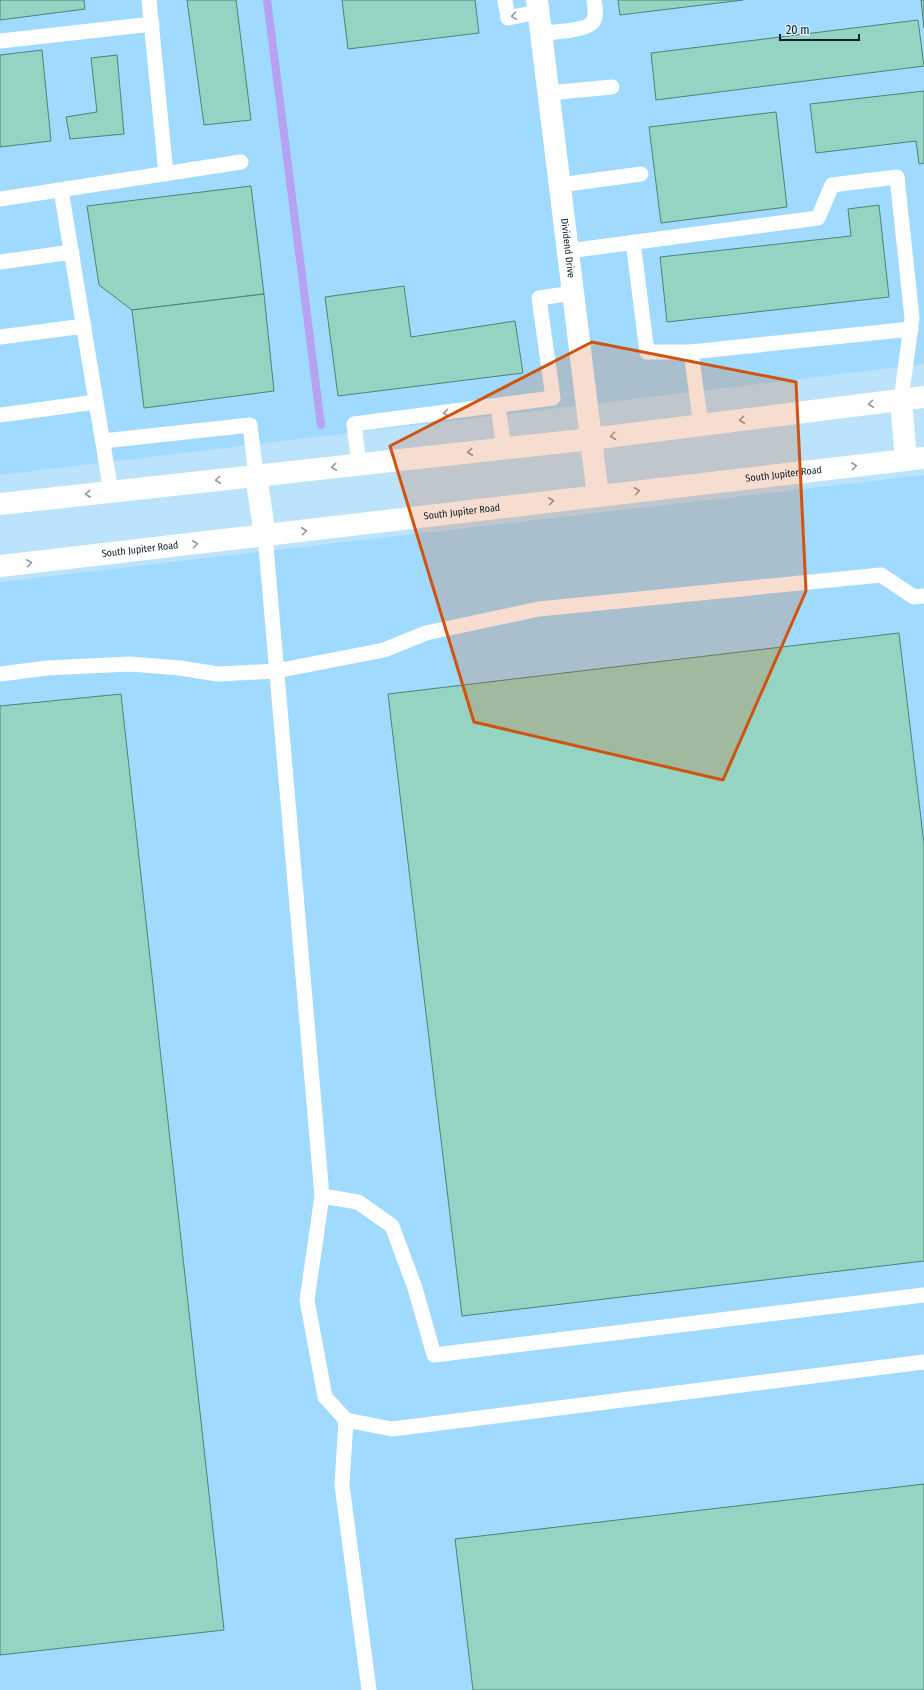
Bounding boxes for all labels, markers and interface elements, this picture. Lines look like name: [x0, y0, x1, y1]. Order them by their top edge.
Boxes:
one-way arrow: [511, 11, 517, 20]
scale bar: [780, 16, 859, 42]
text: 20 m: [786, 23, 810, 37]
street label: Dividend Drive: [558, 218, 577, 279]
one-way arrow: [868, 399, 874, 408]
one-way arrow: [443, 408, 449, 417]
one-way arrow: [739, 415, 746, 424]
one-way arrow: [610, 431, 616, 440]
one-way arrow: [467, 447, 473, 456]
one-way arrow: [851, 462, 857, 471]
one-way arrow: [331, 463, 337, 472]
street label: South Jupiter Road: [745, 464, 823, 485]
one-way arrow: [215, 475, 221, 484]
one-way arrow: [634, 487, 640, 496]
one-way arrow: [85, 489, 91, 498]
one-way arrow: [548, 497, 554, 506]
street label: South Jupiter Road: [423, 502, 501, 522]
one-way arrow: [301, 527, 307, 536]
street label: South Jupiter Road: [101, 539, 179, 560]
one-way arrow: [192, 539, 198, 548]
one-way arrow: [26, 559, 32, 568]

